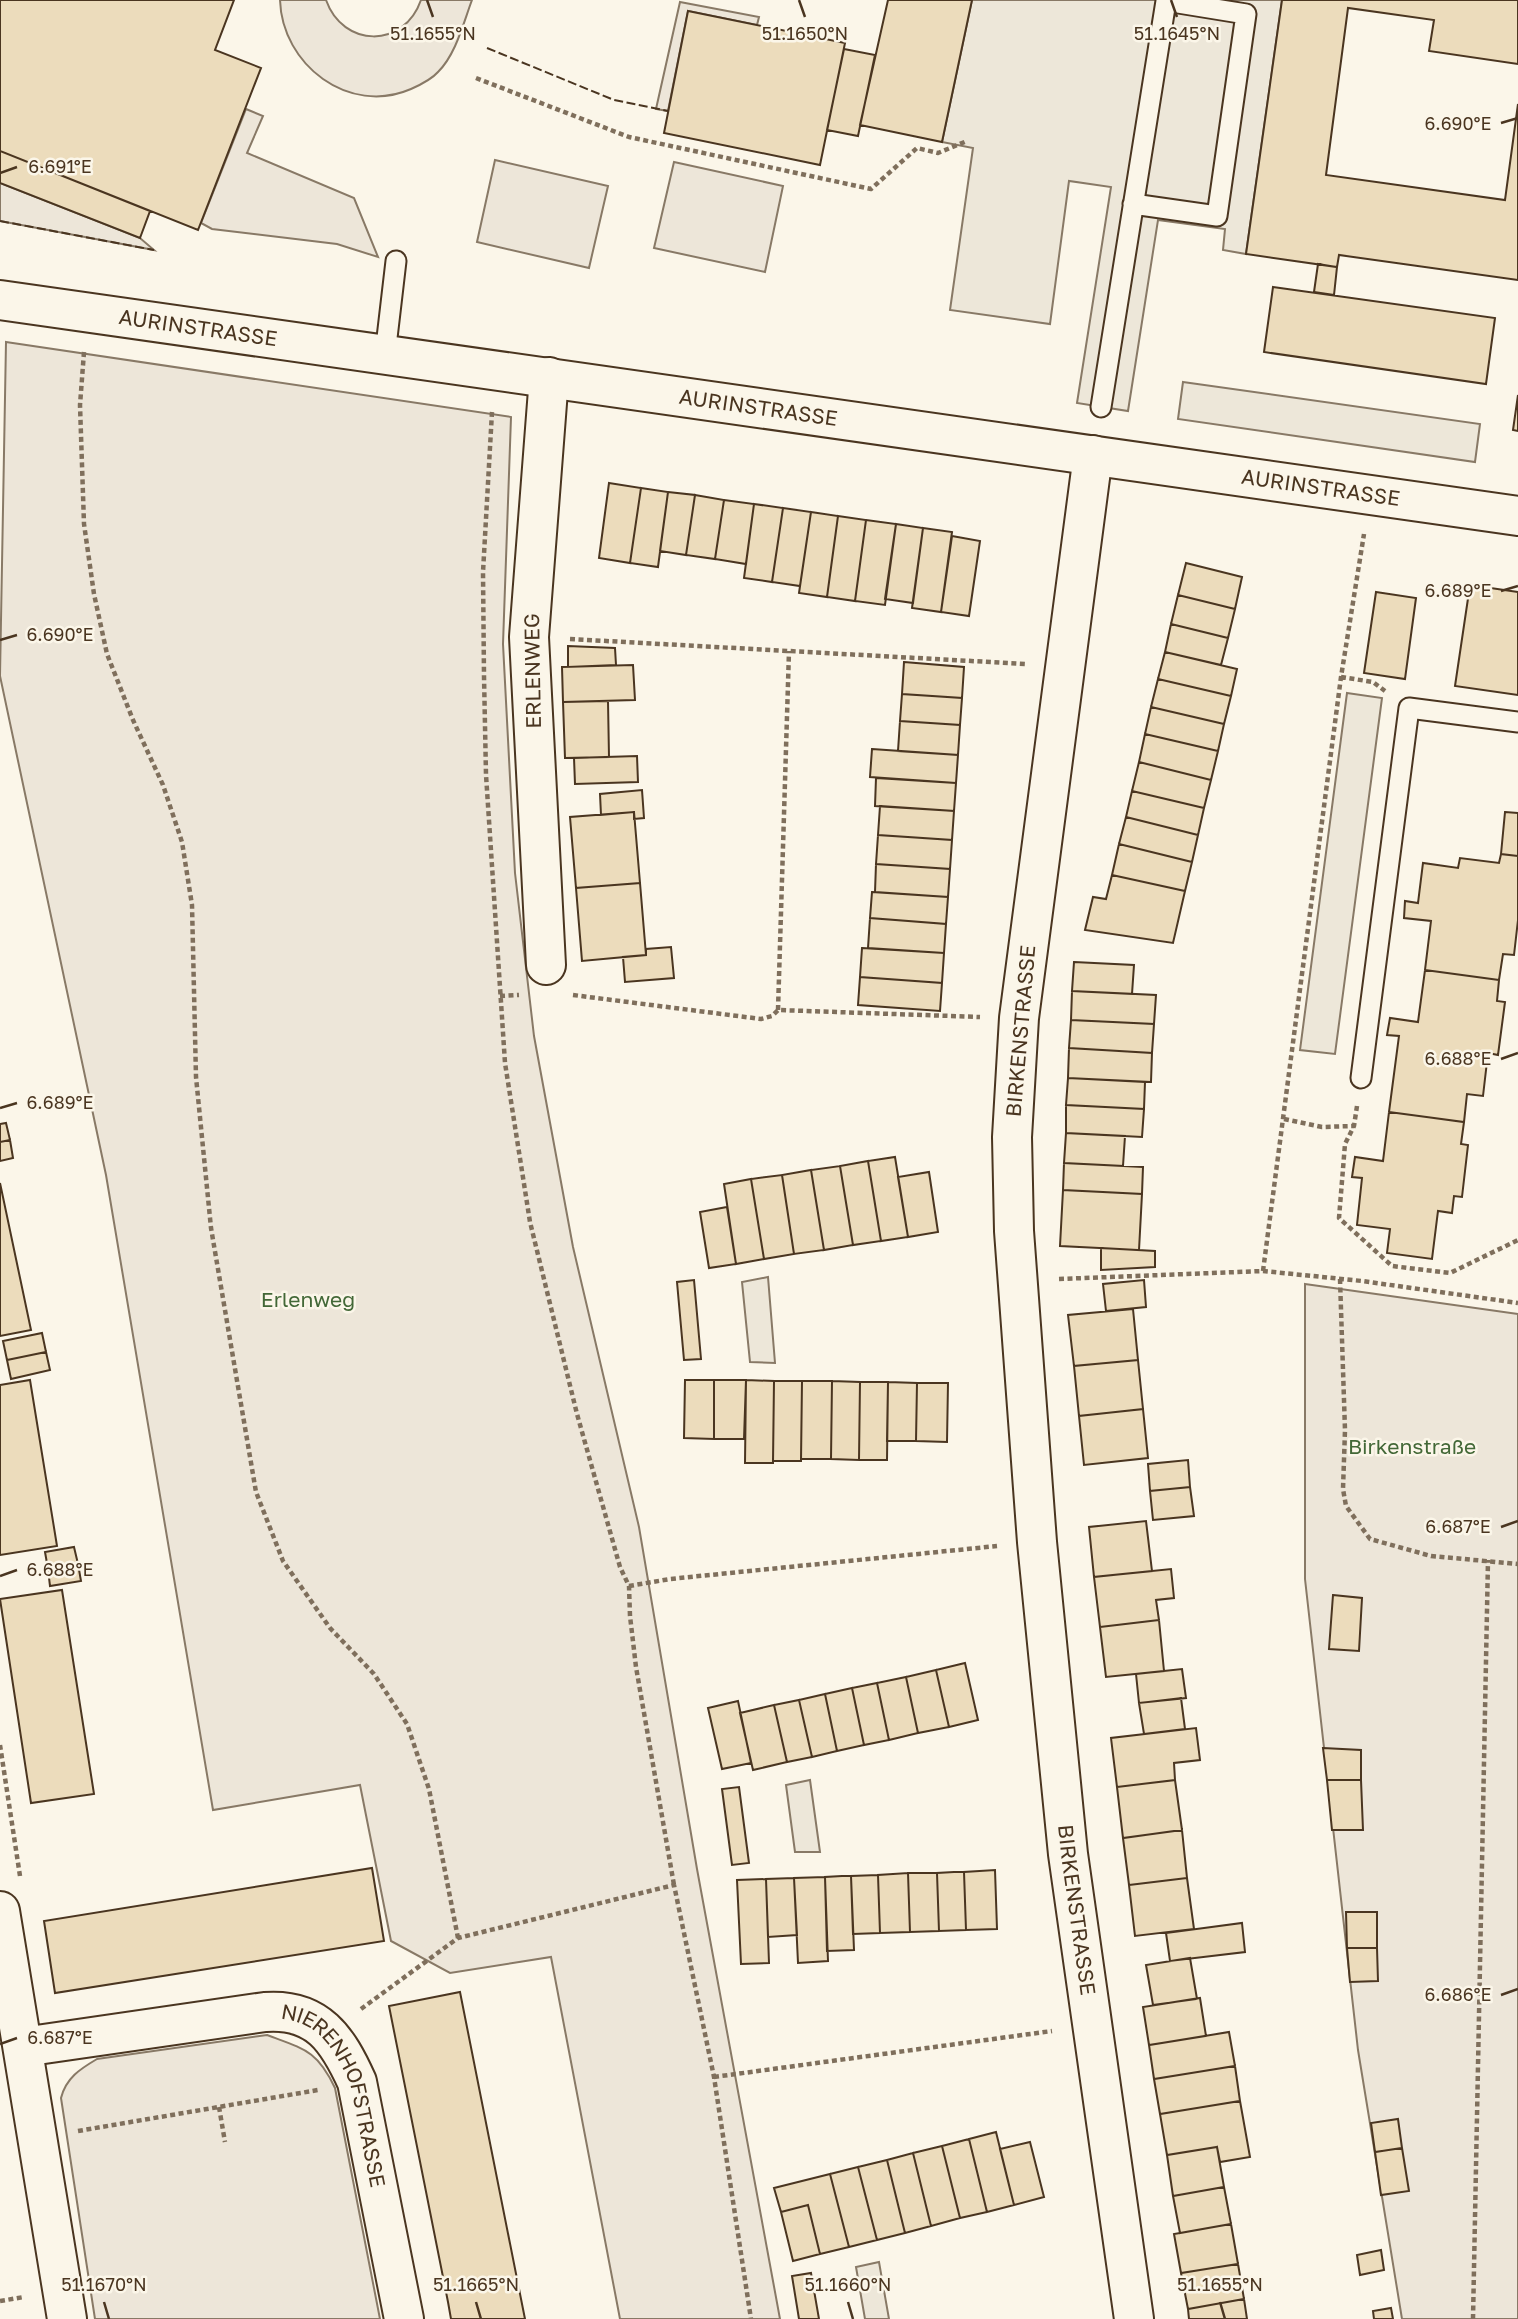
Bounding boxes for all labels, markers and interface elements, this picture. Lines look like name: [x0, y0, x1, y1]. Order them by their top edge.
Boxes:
text: 51.1655°N: [390, 22, 476, 44]
text: 51.1650°N: [762, 22, 848, 44]
text: 51.1645°N: [1134, 22, 1220, 44]
text: 6.690°E: [1424, 112, 1492, 134]
text: 6.691°E: [28, 155, 92, 177]
street label: AURINSTRASSE: [117, 303, 279, 351]
street label: AURINSTRASSE: [678, 383, 839, 431]
street label: AURINSTRASSE: [1240, 463, 1402, 511]
text: 6.689°E: [1424, 579, 1492, 601]
street label: ERLENWEG: [518, 613, 546, 729]
text: 6.690°E: [26, 623, 94, 645]
street label: BIRKENSTRASSE: [1000, 944, 1040, 1118]
text: 6.688°E: [1424, 1047, 1492, 1069]
text: 6.689°E: [26, 1091, 94, 1113]
park label: Erlenweg: [261, 1286, 355, 1312]
park label: Birkenstraße: [1348, 1433, 1476, 1459]
text: 6.687°E: [1425, 1515, 1491, 1537]
text: 6.688°E: [26, 1558, 94, 1580]
street label: BIRKENSTRASSE: [1053, 1823, 1102, 1997]
text: 6.686°E: [1424, 1983, 1492, 2005]
street label: NIERENHOFSTRASSE: [279, 1998, 392, 2189]
text: 6.687°E: [27, 2026, 93, 2048]
text: 51.1670°N: [61, 2273, 147, 2295]
text: 51.1665°N: [433, 2273, 519, 2295]
text: 51.1660°N: [805, 2273, 891, 2295]
text: 51.1655°N: [1177, 2273, 1263, 2295]

